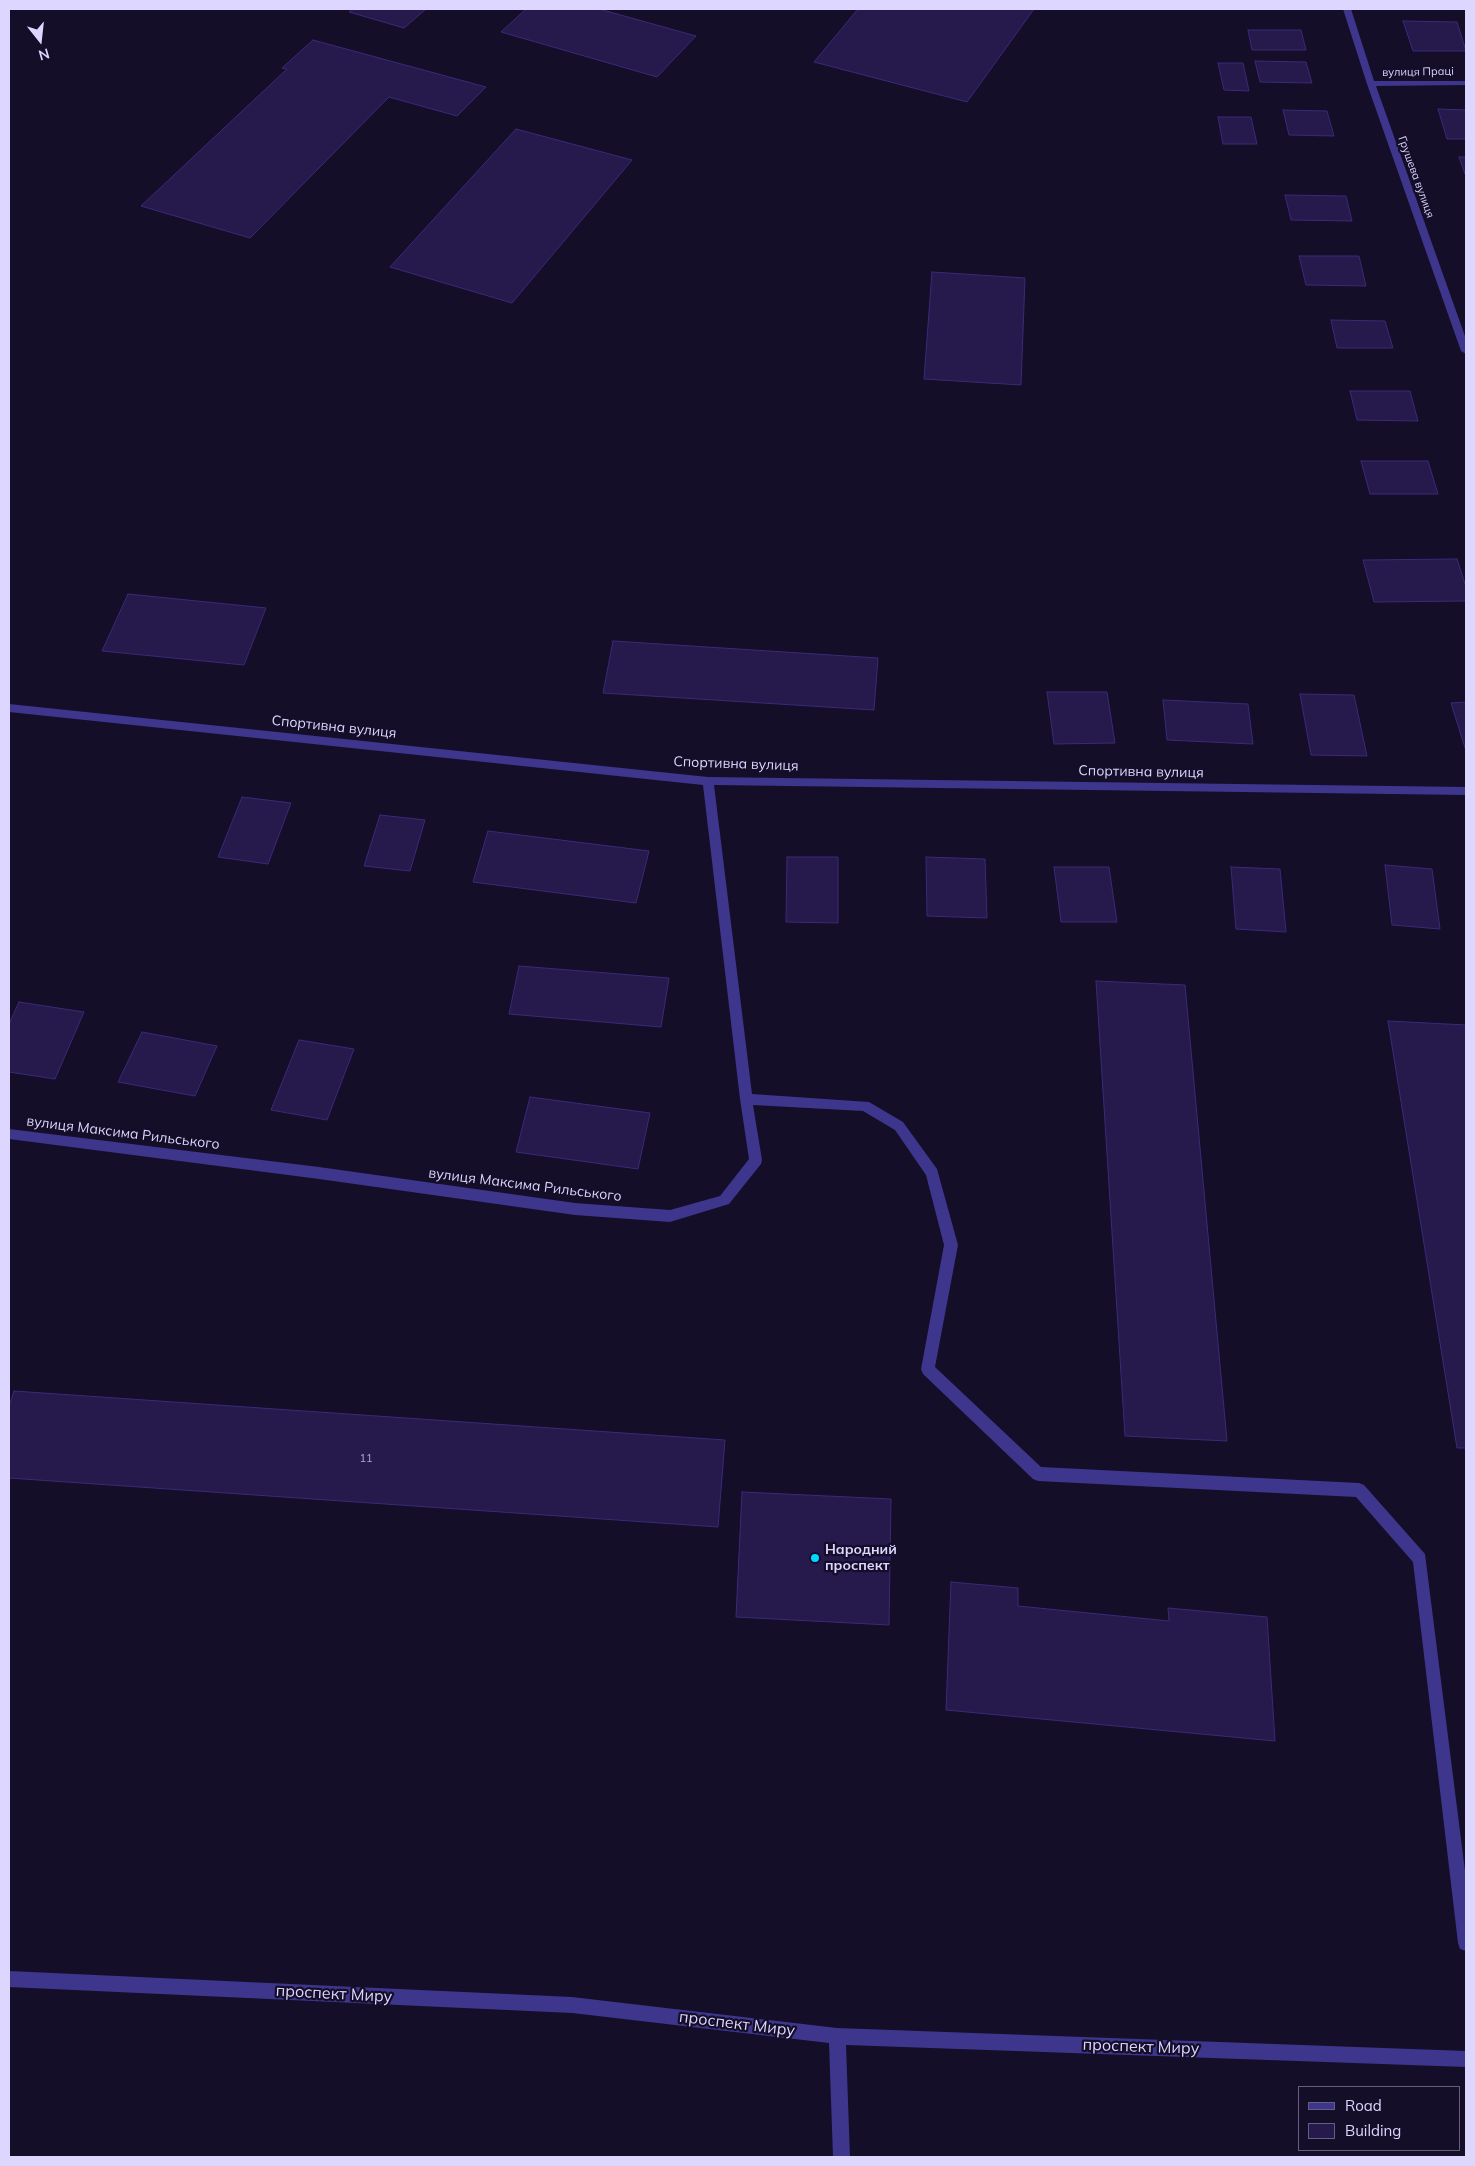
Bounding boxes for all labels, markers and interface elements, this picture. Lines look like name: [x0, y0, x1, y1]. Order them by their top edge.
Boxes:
north arrow: [15, 15, 65, 65]
text: N: [37, 44, 52, 65]
street label: вулиця Праці: [1382, 65, 1454, 79]
street label: Грушева вулиця: [1395, 134, 1437, 220]
street label: Спортивна вулиця: [271, 712, 397, 742]
street label: Спортивна вулиця: [673, 753, 799, 775]
street label: Спортивна вулиця: [1078, 763, 1204, 781]
street label: вулиця Максима Рильського: [25, 1113, 221, 1153]
street label: вулиця Максима Рильського: [427, 1165, 623, 1205]
house number: 11: [359, 1452, 373, 1466]
place label: Народний проспект: [825, 1542, 897, 1574]
marker: Народний проспект: [809, 1552, 821, 1564]
street label: проспект Миру: [275, 1981, 393, 2007]
street label: проспект Миру: [678, 2007, 796, 2041]
street label: проспект Миру: [1082, 2035, 1200, 2059]
legend: [1298, 2086, 1460, 2151]
text: Road: [1345, 2096, 1382, 2115]
text: Building: [1345, 2121, 1401, 2140]

